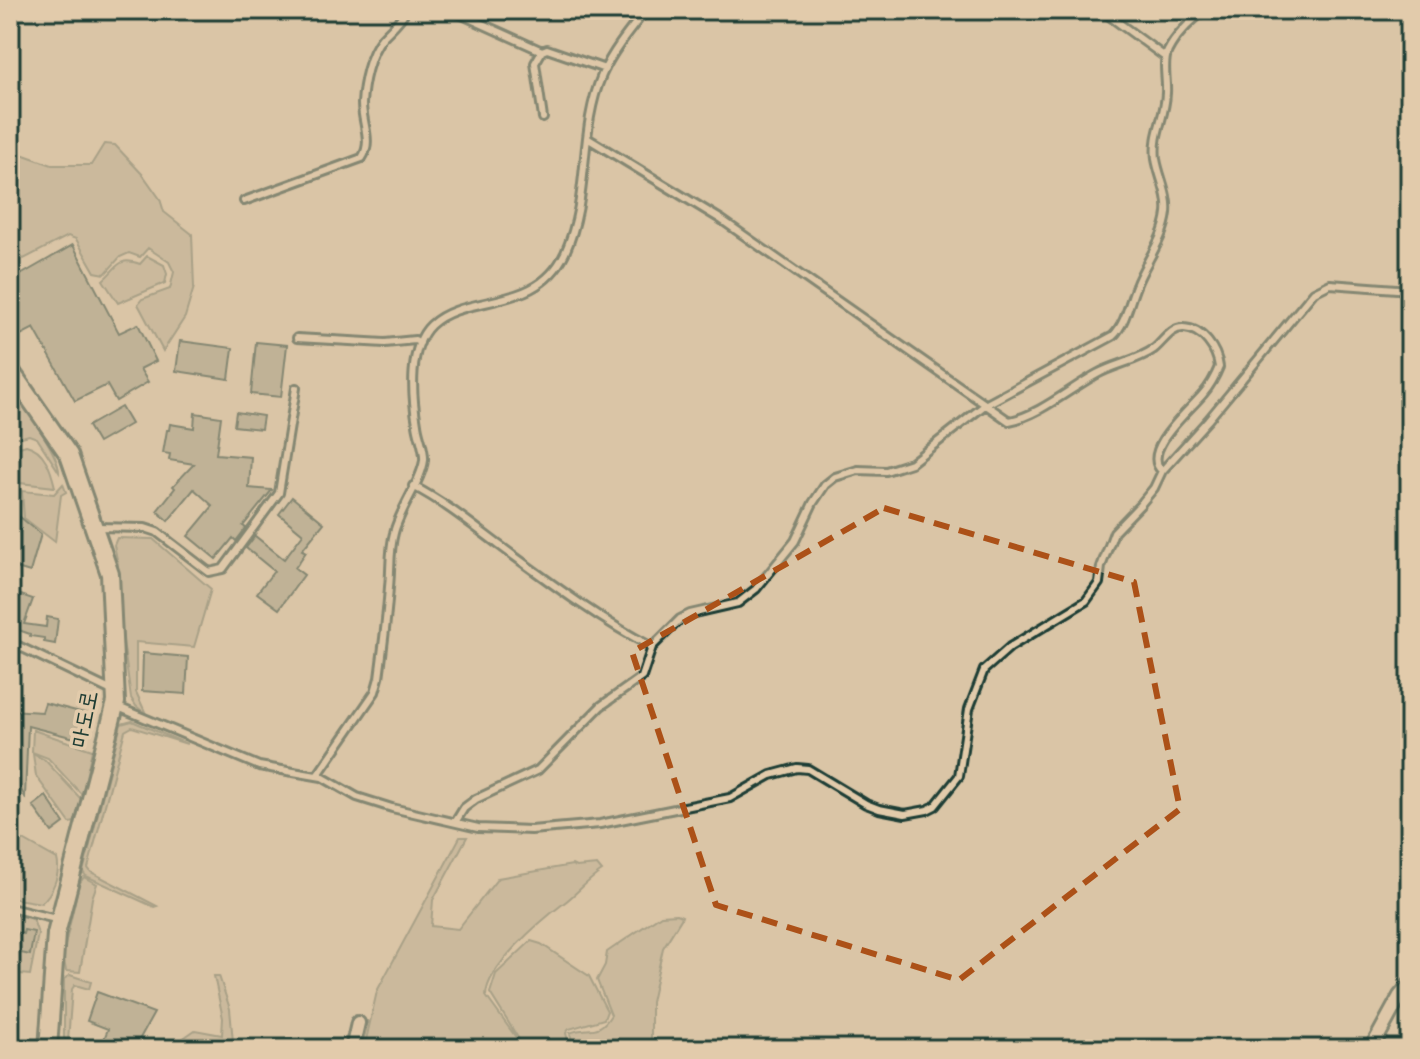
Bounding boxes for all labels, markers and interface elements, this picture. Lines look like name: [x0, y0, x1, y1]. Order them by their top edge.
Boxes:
street label: 마도로: [65, 688, 103, 750]

